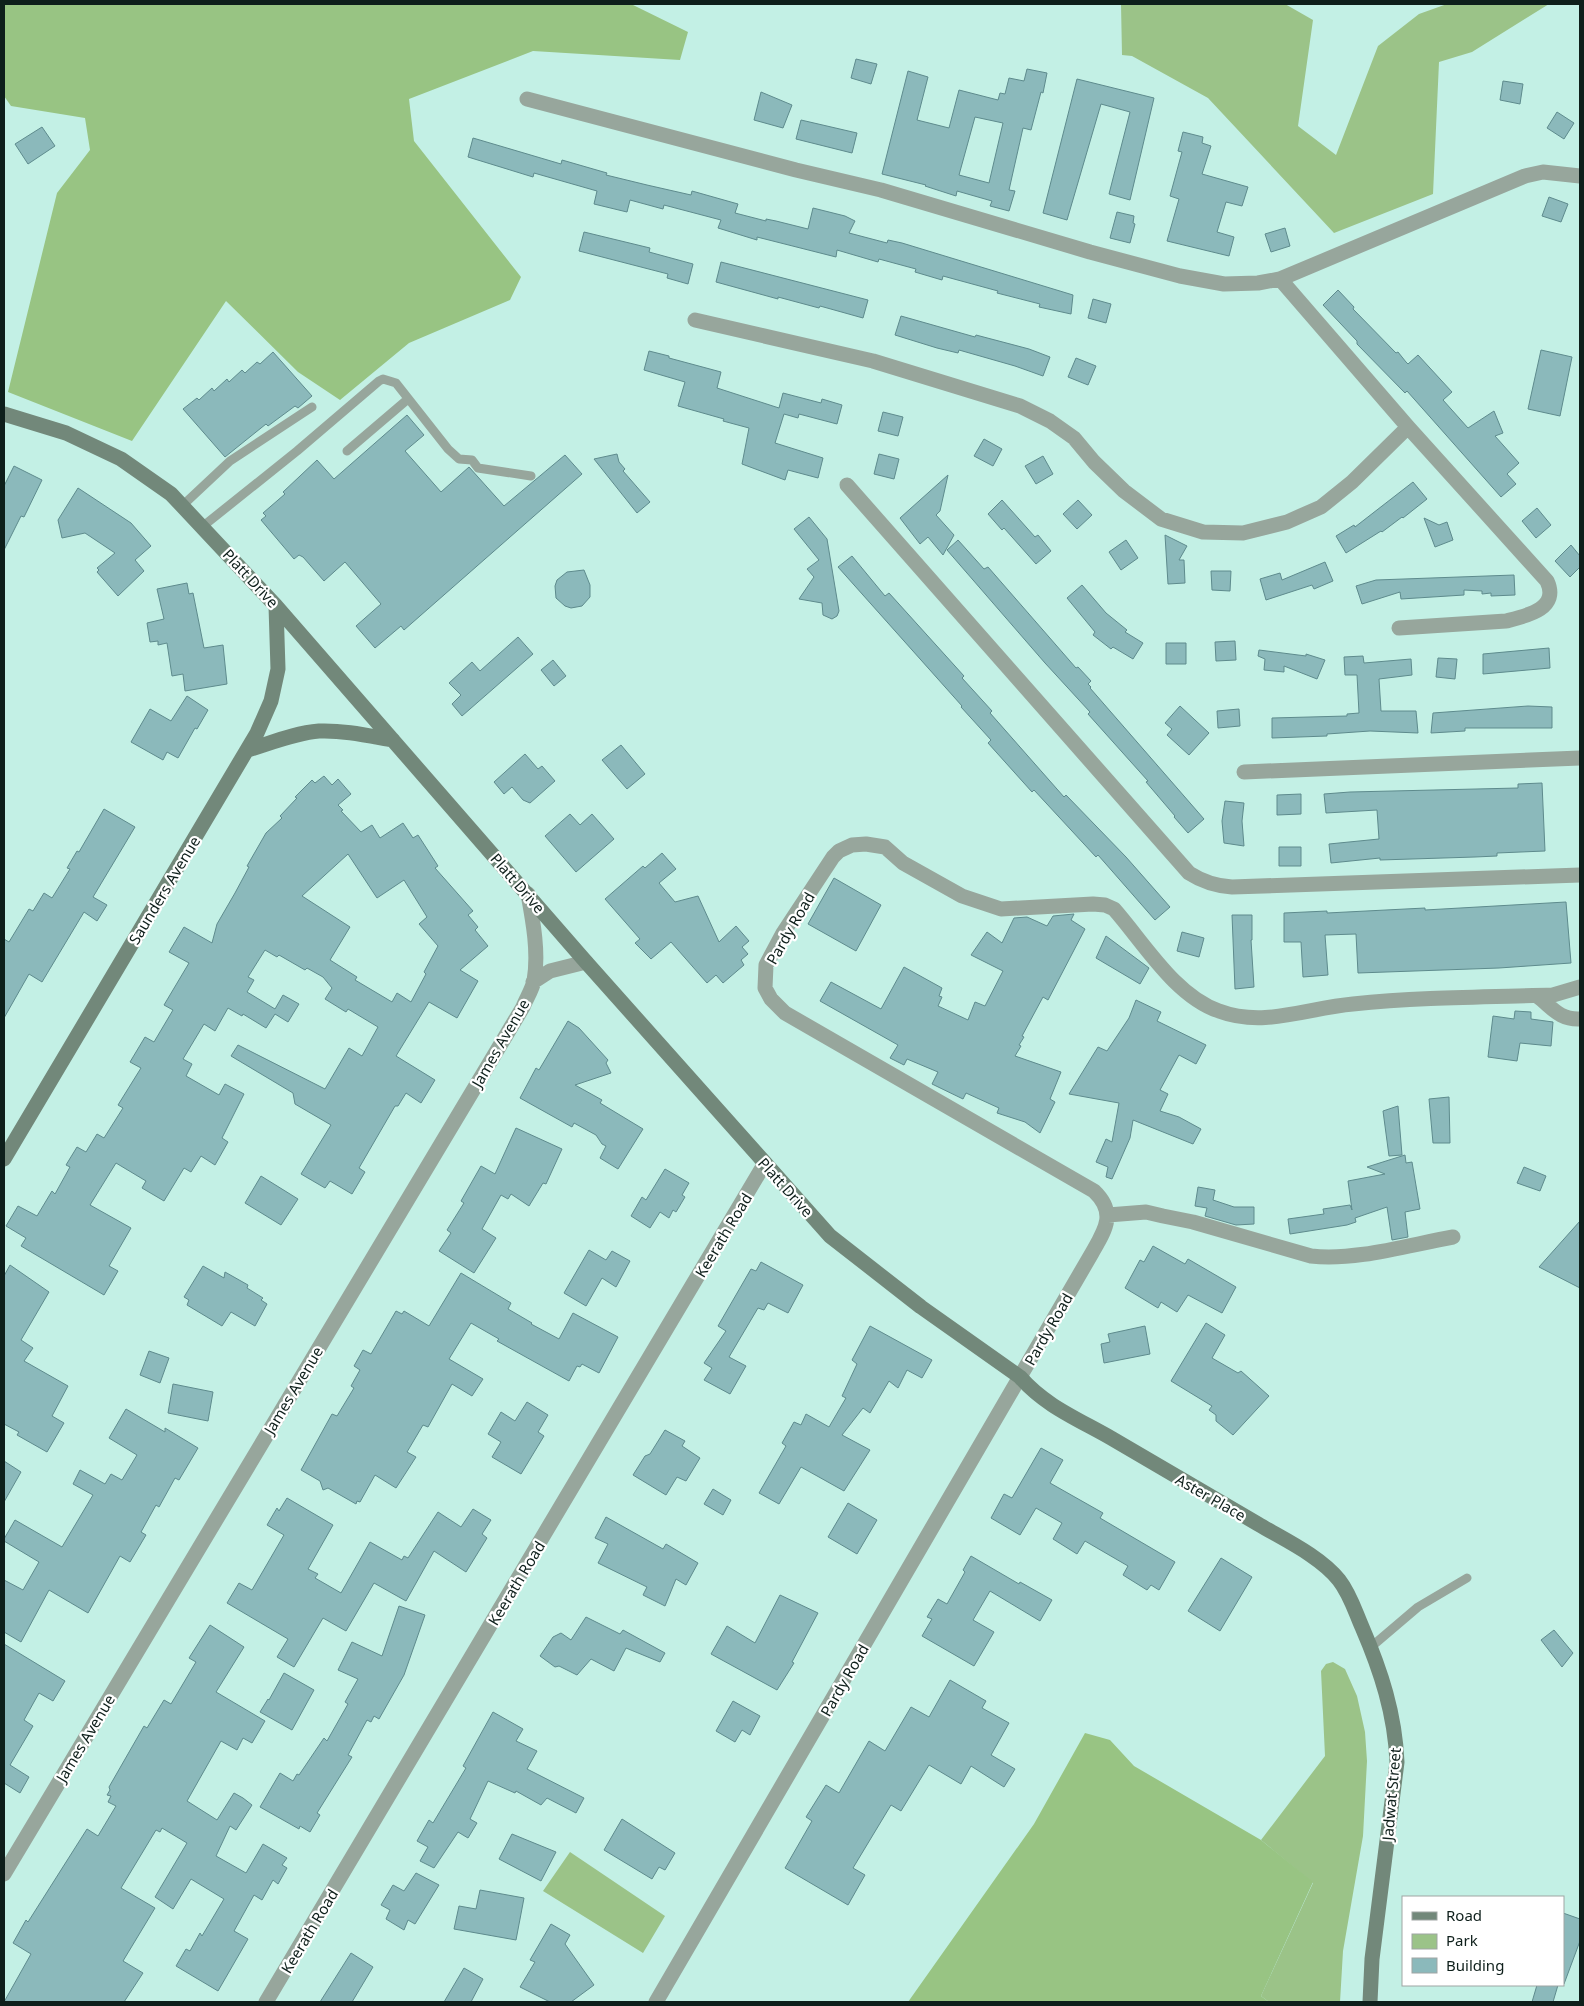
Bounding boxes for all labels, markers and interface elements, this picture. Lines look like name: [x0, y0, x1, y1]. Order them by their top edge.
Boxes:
street label: Platt Drive: [219, 544, 283, 612]
street label: Saunders Avenue: [124, 832, 204, 948]
street label: Platt Drive: [486, 849, 550, 917]
street label: Pardy Road: [761, 888, 819, 968]
street label: James Avenue: [466, 995, 533, 1092]
street label: Platt Drive: [754, 1153, 818, 1221]
street label: Keerath Road: [690, 1189, 756, 1281]
street label: Pardy Road: [1019, 1289, 1077, 1369]
street label: James Avenue: [258, 1343, 327, 1439]
street label: Aster Place: [1172, 1469, 1250, 1525]
street label: Keerath Road: [483, 1537, 549, 1629]
street label: Pardy Road: [815, 1640, 873, 1720]
street label: James Avenue: [50, 1691, 119, 1787]
street label: Jadwat Street: [1377, 1746, 1405, 1843]
street label: Keerath Road: [276, 1885, 342, 1977]
legend: [1402, 1896, 1564, 1986]
text: Road: [1446, 1905, 1482, 1925]
text: Park: [1446, 1930, 1478, 1950]
text: Building: [1446, 1955, 1504, 1975]

